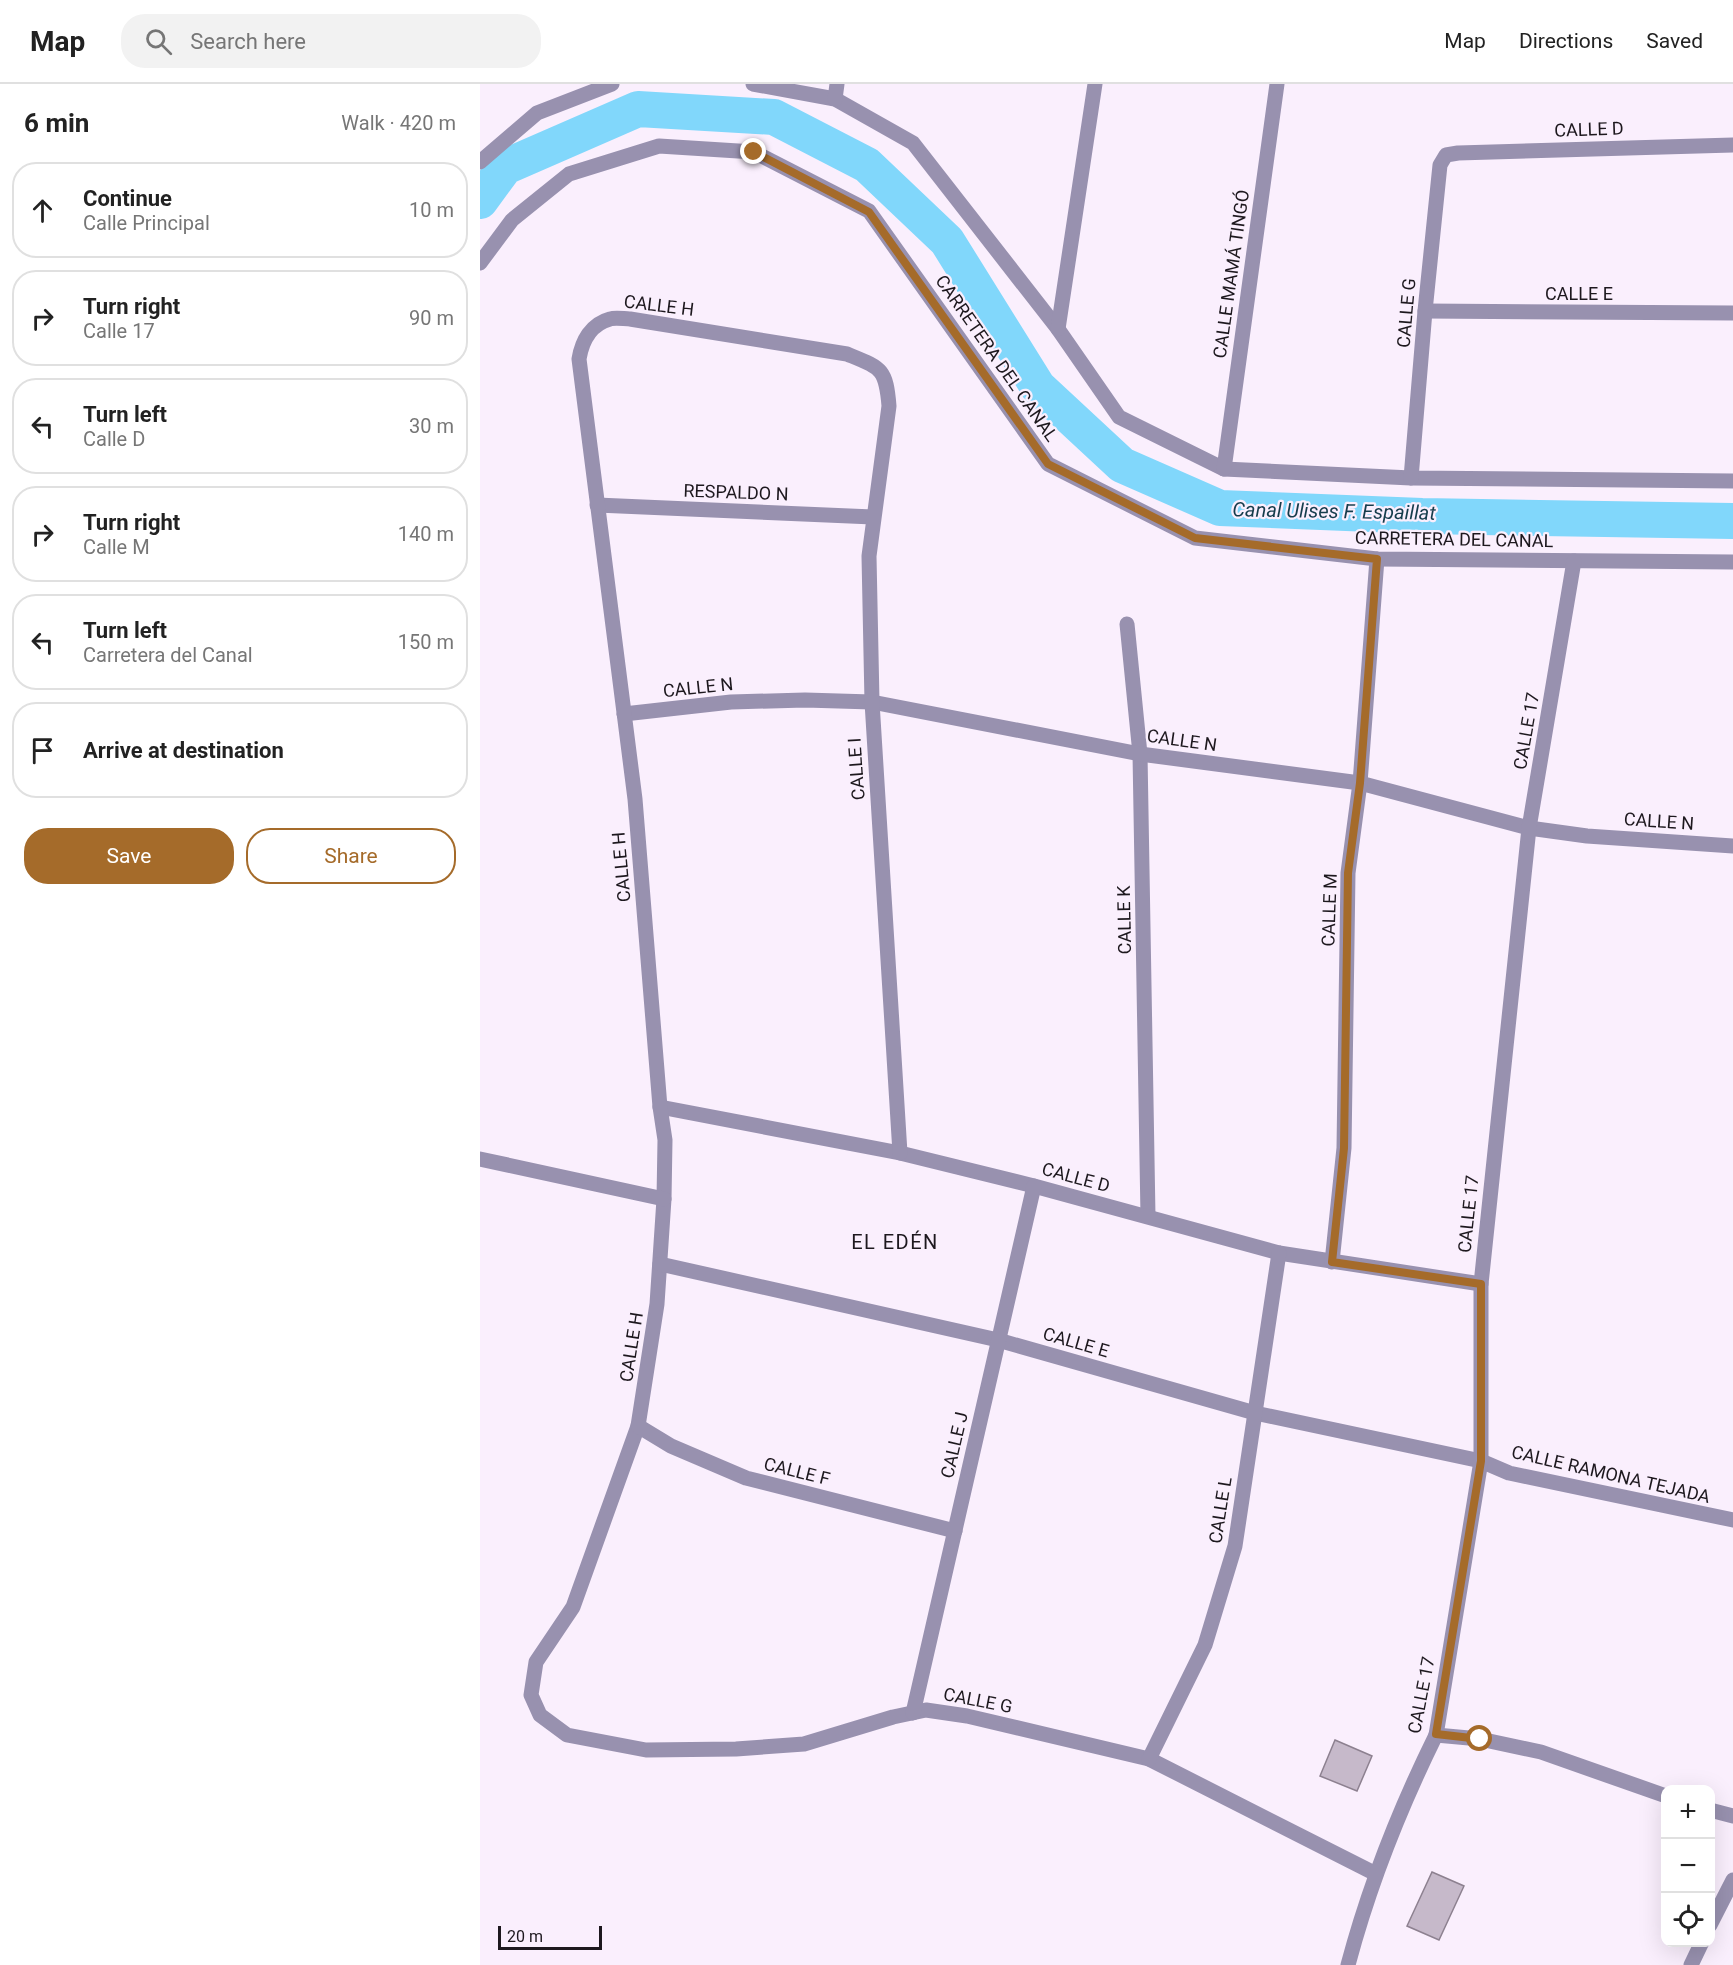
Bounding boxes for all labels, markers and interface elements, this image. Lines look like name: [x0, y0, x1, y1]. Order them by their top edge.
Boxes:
search box: [121, 14, 541, 68]
text: Map: [30, 25, 85, 58]
icon: search: [142, 25, 175, 58]
text: Search here: [190, 29, 306, 54]
text: Map: [1444, 29, 1486, 53]
text: Directions: [1519, 29, 1613, 53]
text: Saved: [1646, 29, 1703, 53]
text: 6 min: [24, 108, 89, 138]
text: Walk · 420 m: [341, 111, 456, 135]
street label: CALLE D: [1554, 117, 1624, 141]
route end: [740, 138, 766, 164]
text: Continue: [83, 186, 172, 211]
street label: CALLE MAMÁ TINGÓ: [1209, 188, 1253, 360]
icon: ahead: [26, 194, 59, 227]
text: 10 m: [409, 198, 454, 222]
text: Calle Principal: [83, 211, 210, 235]
street label: CARRETERA DEL CANAL: [931, 271, 1063, 446]
street label: CALLE G: [1392, 277, 1420, 349]
street label: CALLE E: [1545, 283, 1613, 304]
street label: CALLE H: [623, 290, 695, 320]
text: Turn right: [83, 294, 180, 319]
icon: right: [26, 302, 59, 335]
text: 90 m: [409, 306, 454, 330]
text: Calle 17: [83, 319, 155, 343]
text: Turn left: [83, 402, 167, 427]
icon: left: [26, 410, 59, 443]
text: 30 m: [409, 414, 454, 438]
text: Calle D: [83, 427, 145, 451]
street label: RESPALDO N: [683, 480, 789, 504]
water label: Canal Ulises F. Espaillat: [1232, 497, 1437, 525]
text: Turn right: [83, 510, 180, 535]
icon: right: [26, 518, 59, 551]
text: 140 m: [398, 522, 454, 546]
street label: CARRETERA DEL CANAL: [1355, 527, 1554, 551]
text: Calle M: [83, 535, 150, 559]
text: Turn left: [83, 618, 167, 643]
icon: left: [26, 626, 59, 659]
text: 150 m: [398, 630, 454, 654]
text: Carretera del Canal: [83, 643, 253, 667]
street label: CALLE N: [662, 673, 734, 701]
street label: CALLE 17: [1509, 691, 1543, 771]
street label: CALLE N: [1146, 725, 1218, 755]
icon: arrive: [26, 734, 59, 767]
street label: CALLE I: [843, 737, 869, 801]
text: Arrive at destination: [83, 738, 284, 763]
street label: CALLE N: [1623, 808, 1695, 834]
button: Save: [24, 828, 234, 884]
button: Share: [246, 828, 456, 884]
street label: CALLE H: [607, 831, 635, 903]
street label: CALLE M: [1317, 873, 1341, 947]
street label: CALLE K: [1113, 885, 1135, 955]
street label: CALLE D: [1040, 1158, 1112, 1196]
street label: CALLE 17: [1453, 1174, 1483, 1254]
district label: EL EDÉN: [851, 1230, 939, 1254]
street label: CALLE H: [615, 1311, 647, 1383]
street label: CALLE E: [1041, 1323, 1111, 1361]
street label: CALLE J: [936, 1410, 972, 1480]
street label: CALLE RAMONA TEJADA: [1510, 1441, 1713, 1507]
street label: CALLE F: [762, 1453, 832, 1489]
street label: CALLE L: [1204, 1475, 1236, 1545]
street label: CALLE 17: [1403, 1655, 1439, 1735]
street label: CALLE G: [942, 1683, 1014, 1717]
route start: [1466, 1725, 1492, 1751]
map controls: [1661, 1785, 1715, 1947]
button: +: [1661, 1785, 1715, 1839]
button: −: [1661, 1839, 1715, 1893]
button: locate: [1661, 1893, 1715, 1947]
scale bar: [498, 1923, 602, 1950]
text: 20 m: [507, 1927, 543, 1946]

